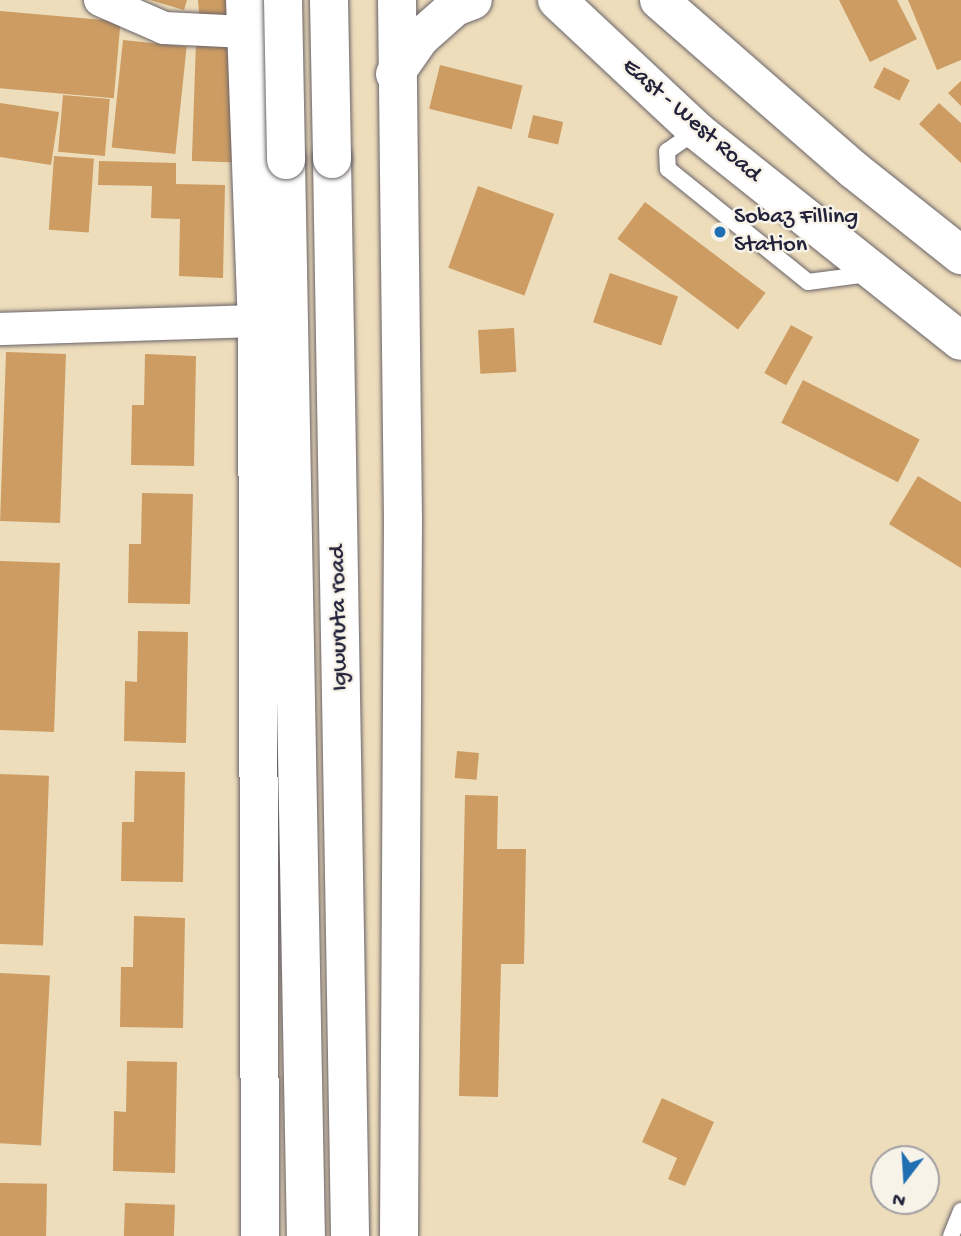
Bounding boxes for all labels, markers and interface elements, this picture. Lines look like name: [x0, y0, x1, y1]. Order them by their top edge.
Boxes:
street label: East - West Road: [615, 53, 767, 189]
place label: Sobaz Filling Station: [734, 204, 858, 260]
marker: Sobaz Filling Station: [712, 224, 728, 240]
street label: Igwuruta road: [324, 545, 356, 691]
north arrow: [870, 1145, 940, 1215]
text: N: [890, 1186, 909, 1211]

